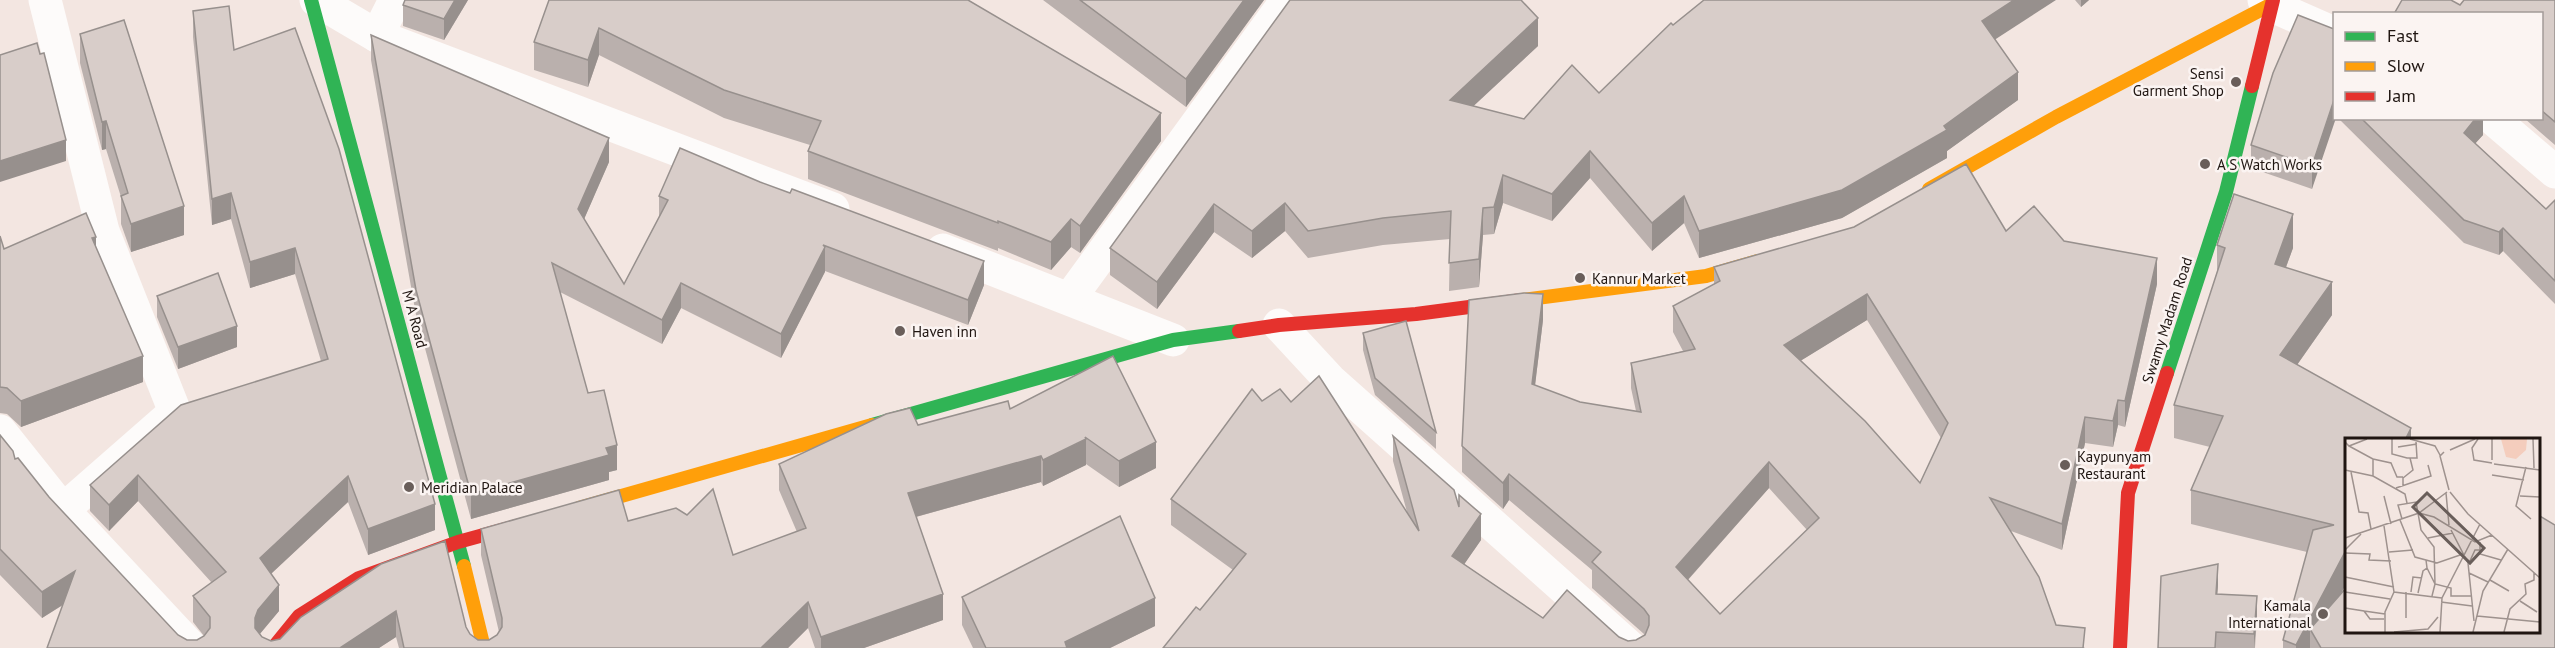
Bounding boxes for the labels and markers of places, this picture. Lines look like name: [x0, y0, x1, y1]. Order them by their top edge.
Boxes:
place label: Sensi Garment Shop: [2133, 64, 2224, 100]
marker: Sensi Garment Shop: [2229, 75, 2243, 89]
place label: A S Watch Works: [2217, 155, 2322, 174]
marker: A S Watch Works: [2198, 157, 2212, 171]
place label: Kannur Market: [1592, 269, 1686, 288]
marker: Kannur Market: [1573, 271, 1587, 285]
place label: Haven inn: [912, 322, 977, 341]
marker: Haven inn: [893, 324, 907, 338]
place label: Kaypunyam Restaurant: [2077, 447, 2151, 483]
marker: Kaypunyam Restaurant: [2058, 458, 2072, 472]
place label: Meridian Palace: [421, 478, 523, 497]
marker: Meridian Palace: [402, 480, 416, 494]
place label: Kamala International: [2228, 596, 2312, 632]
marker: Kamala International: [2316, 607, 2330, 621]

